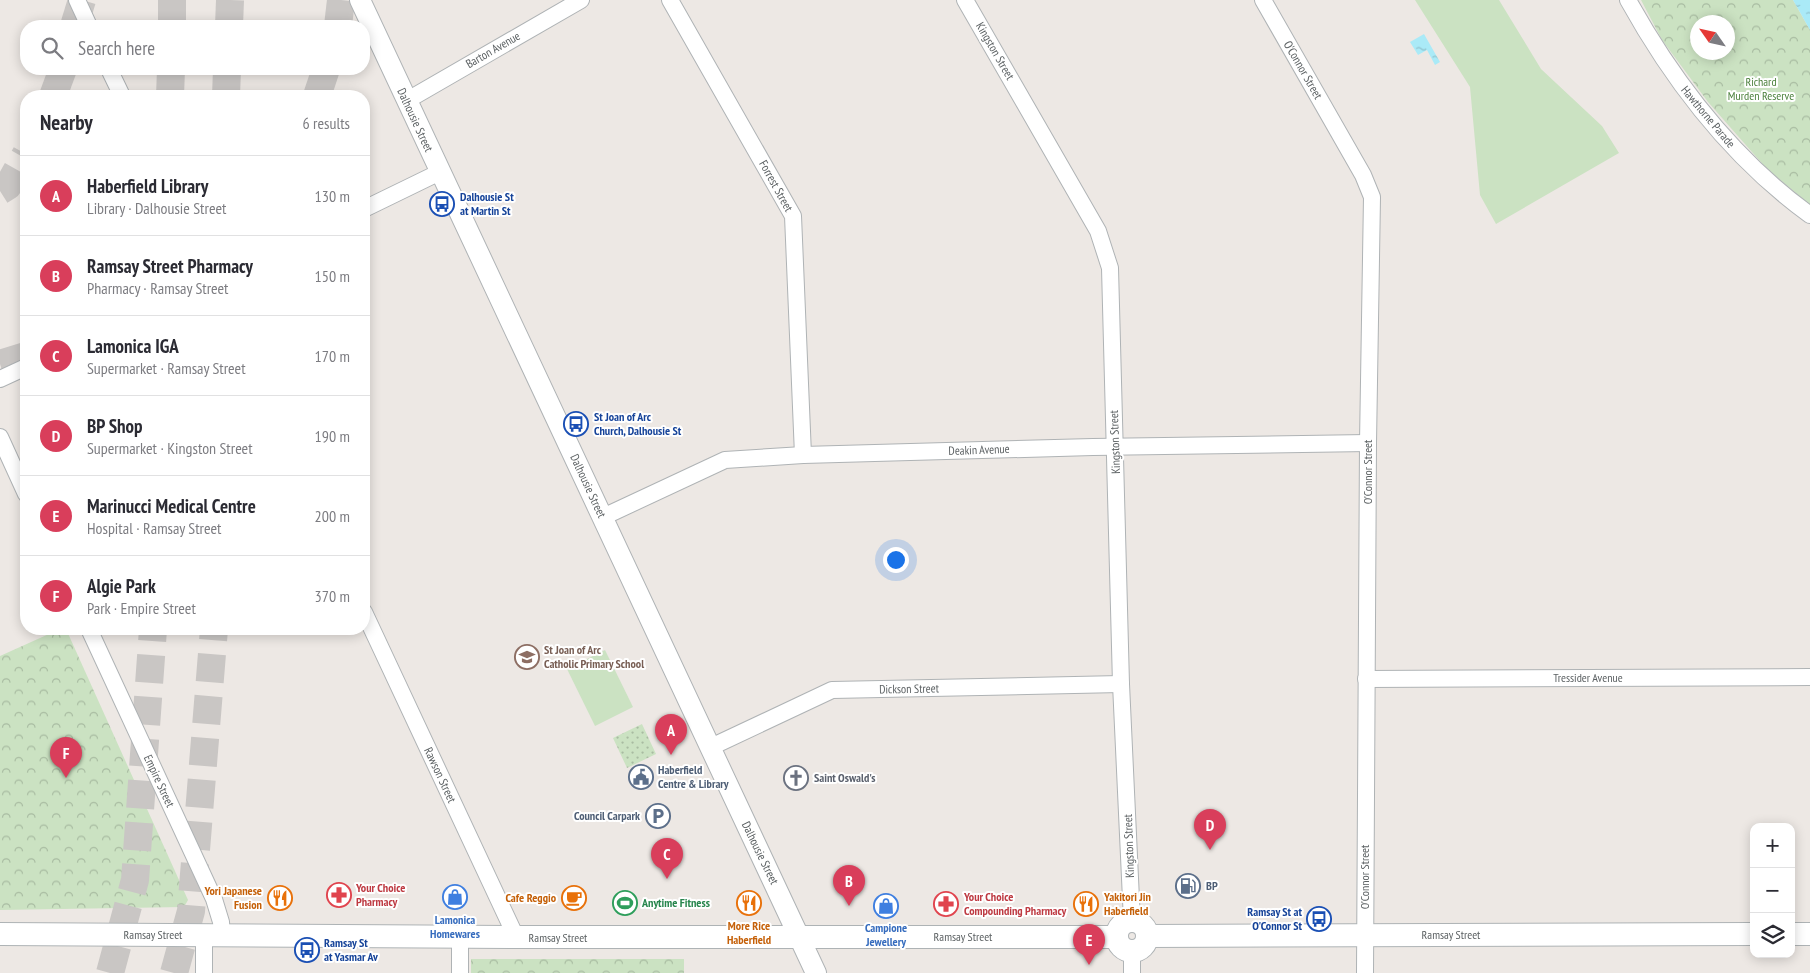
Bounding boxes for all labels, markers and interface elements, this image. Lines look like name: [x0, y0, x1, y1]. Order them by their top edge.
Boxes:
north arrow: [1690, 15, 1735, 60]
street label: Kingston Street: [973, 19, 1018, 83]
search box: [20, 20, 370, 75]
street label: Barton Avenue: [463, 28, 523, 71]
icon: search: [38, 34, 66, 62]
text: Search here: [78, 36, 155, 60]
street label: O'Connor Street: [1281, 38, 1326, 102]
park label: Richard Murden Reserve: [1728, 74, 1794, 103]
street label: Hawthorne Parade: [1678, 83, 1739, 151]
street label: Dalhousie Street: [394, 86, 437, 155]
text: Nearby: [40, 109, 93, 136]
text: 6 results: [303, 113, 350, 133]
street label: Forrest Street: [756, 157, 797, 215]
text: Haberfield Library: [87, 174, 208, 198]
text: A: [52, 186, 60, 206]
text: 130 m: [315, 186, 350, 206]
place label: Dalhousie St at Martin St: [460, 189, 514, 218]
bus stop icon: Dalhousie St at Martin St: [429, 191, 455, 217]
text: Library · Dalhousie Street: [87, 198, 226, 218]
text: Ramsay Street Pharmacy: [87, 254, 253, 278]
text: B: [52, 266, 60, 286]
text: 150 m: [315, 266, 350, 286]
text: Pharmacy · Ramsay Street: [87, 278, 229, 298]
text: Lamonica IGA: [87, 334, 179, 358]
text: C: [52, 346, 60, 366]
text: 170 m: [315, 346, 350, 366]
text: Supermarket · Ramsay Street: [87, 358, 246, 378]
place label: St Joan of Arc Church, Dalhousie St: [594, 409, 682, 438]
street label: Kingston Street: [1106, 409, 1123, 474]
bus stop icon: St Joan of Arc Church, Dalhousie St: [563, 411, 589, 437]
text: BP Shop: [87, 414, 142, 438]
text: D: [52, 426, 60, 446]
text: 190 m: [315, 426, 350, 446]
text: Supermarket · Kingston Street: [87, 438, 253, 458]
street label: O'Connor Street: [1360, 439, 1375, 504]
street label: Deakin Avenue: [948, 441, 1010, 458]
street label: Dalhousie Street: [567, 452, 610, 521]
text: Marinucci Medical Centre: [87, 494, 256, 518]
text: E: [53, 506, 59, 526]
text: 200 m: [315, 506, 350, 526]
text: Hospital · Ramsay Street: [87, 518, 221, 538]
your location: [883, 547, 909, 573]
text: Algie Park: [87, 574, 156, 598]
text: F: [53, 586, 59, 606]
text: 370 m: [315, 586, 350, 606]
text: Park · Empire Street: [87, 598, 196, 618]
place label: St Joan of Arc Catholic Primary School: [544, 642, 644, 671]
school or university icon: St Joan of Arc Catholic Primary School: [514, 644, 540, 670]
street label: Tressider Avenue: [1553, 670, 1623, 685]
street label: Dickson Street: [879, 680, 940, 697]
pin: A: [655, 714, 687, 755]
pin: F: [50, 737, 82, 778]
street label: Rawson Street: [421, 745, 460, 806]
street label: Empire Street: [141, 752, 178, 810]
place label: Haberfield Centre & Library: [658, 762, 729, 791]
public building icon: Haberfield Centre & Library: [628, 764, 654, 790]
church icon: Saint Oswald's: [783, 765, 809, 791]
place label: Saint Oswald's: [814, 770, 875, 785]
parking icon: Council Carpark: [645, 803, 671, 829]
place label: Council Carpark: [574, 808, 640, 823]
pin: D: [1194, 809, 1226, 850]
street label: Kingston Street: [1120, 813, 1137, 878]
street label: Dalhousie Street: [739, 819, 783, 888]
map controls: [1750, 823, 1795, 958]
button: +: [1750, 823, 1795, 868]
pin: C: [651, 838, 683, 879]
street label: O'Connor Street: [1357, 844, 1372, 909]
pin: B: [833, 865, 865, 906]
button: −: [1750, 868, 1795, 913]
fuel station icon: BP: [1175, 873, 1201, 899]
place label: BP: [1206, 878, 1218, 893]
place label: Your Choice Pharmacy: [355, 880, 405, 909]
pharmacy icon: Your Choice Pharmacy: [326, 882, 352, 908]
place label: Yori Japanese Fusion: [204, 883, 262, 912]
shop icon: Lamonica Homewares: [442, 884, 468, 910]
restaurant icon: Yori Japanese Fusion: [267, 885, 293, 911]
cafe icon: Cafe Reggio: [561, 885, 587, 911]
place label: Your Choice Compounding Pharmacy: [963, 889, 1067, 918]
place label: Yakitori Jin Haberfield: [1103, 889, 1151, 918]
place label: Cafe Reggio: [505, 890, 557, 905]
sports icon: Anytime Fitness: [612, 890, 638, 916]
restaurant icon: More Rice Haberfield: [736, 890, 762, 916]
pharmacy icon: Your Choice Compounding Pharmacy: [933, 891, 959, 917]
restaurant icon: Yakitori Jin Haberfield: [1073, 891, 1099, 917]
shop icon: Campione Jewellery: [873, 893, 899, 919]
place label: Anytime Fitness: [641, 895, 710, 910]
place label: Ramsay St at O'Connor St: [1247, 904, 1303, 933]
bus stop icon: Ramsay St at O'Connor St: [1306, 906, 1332, 932]
place label: Lamonica Homewares: [430, 912, 480, 941]
button: layers: [1750, 913, 1795, 958]
place label: More Rice Haberfield: [727, 918, 771, 947]
place label: Campione Jewellery: [865, 920, 907, 949]
pin: E: [1073, 924, 1105, 965]
street label: Ramsay Street: [124, 927, 183, 942]
street label: Ramsay Street: [1422, 927, 1481, 942]
street label: Ramsay Street: [934, 929, 993, 944]
street label: Ramsay Street: [529, 930, 588, 945]
place label: Ramsay St at Yasmar Av: [324, 935, 378, 964]
bus stop icon: Ramsay St at Yasmar Av: [294, 937, 320, 963]

